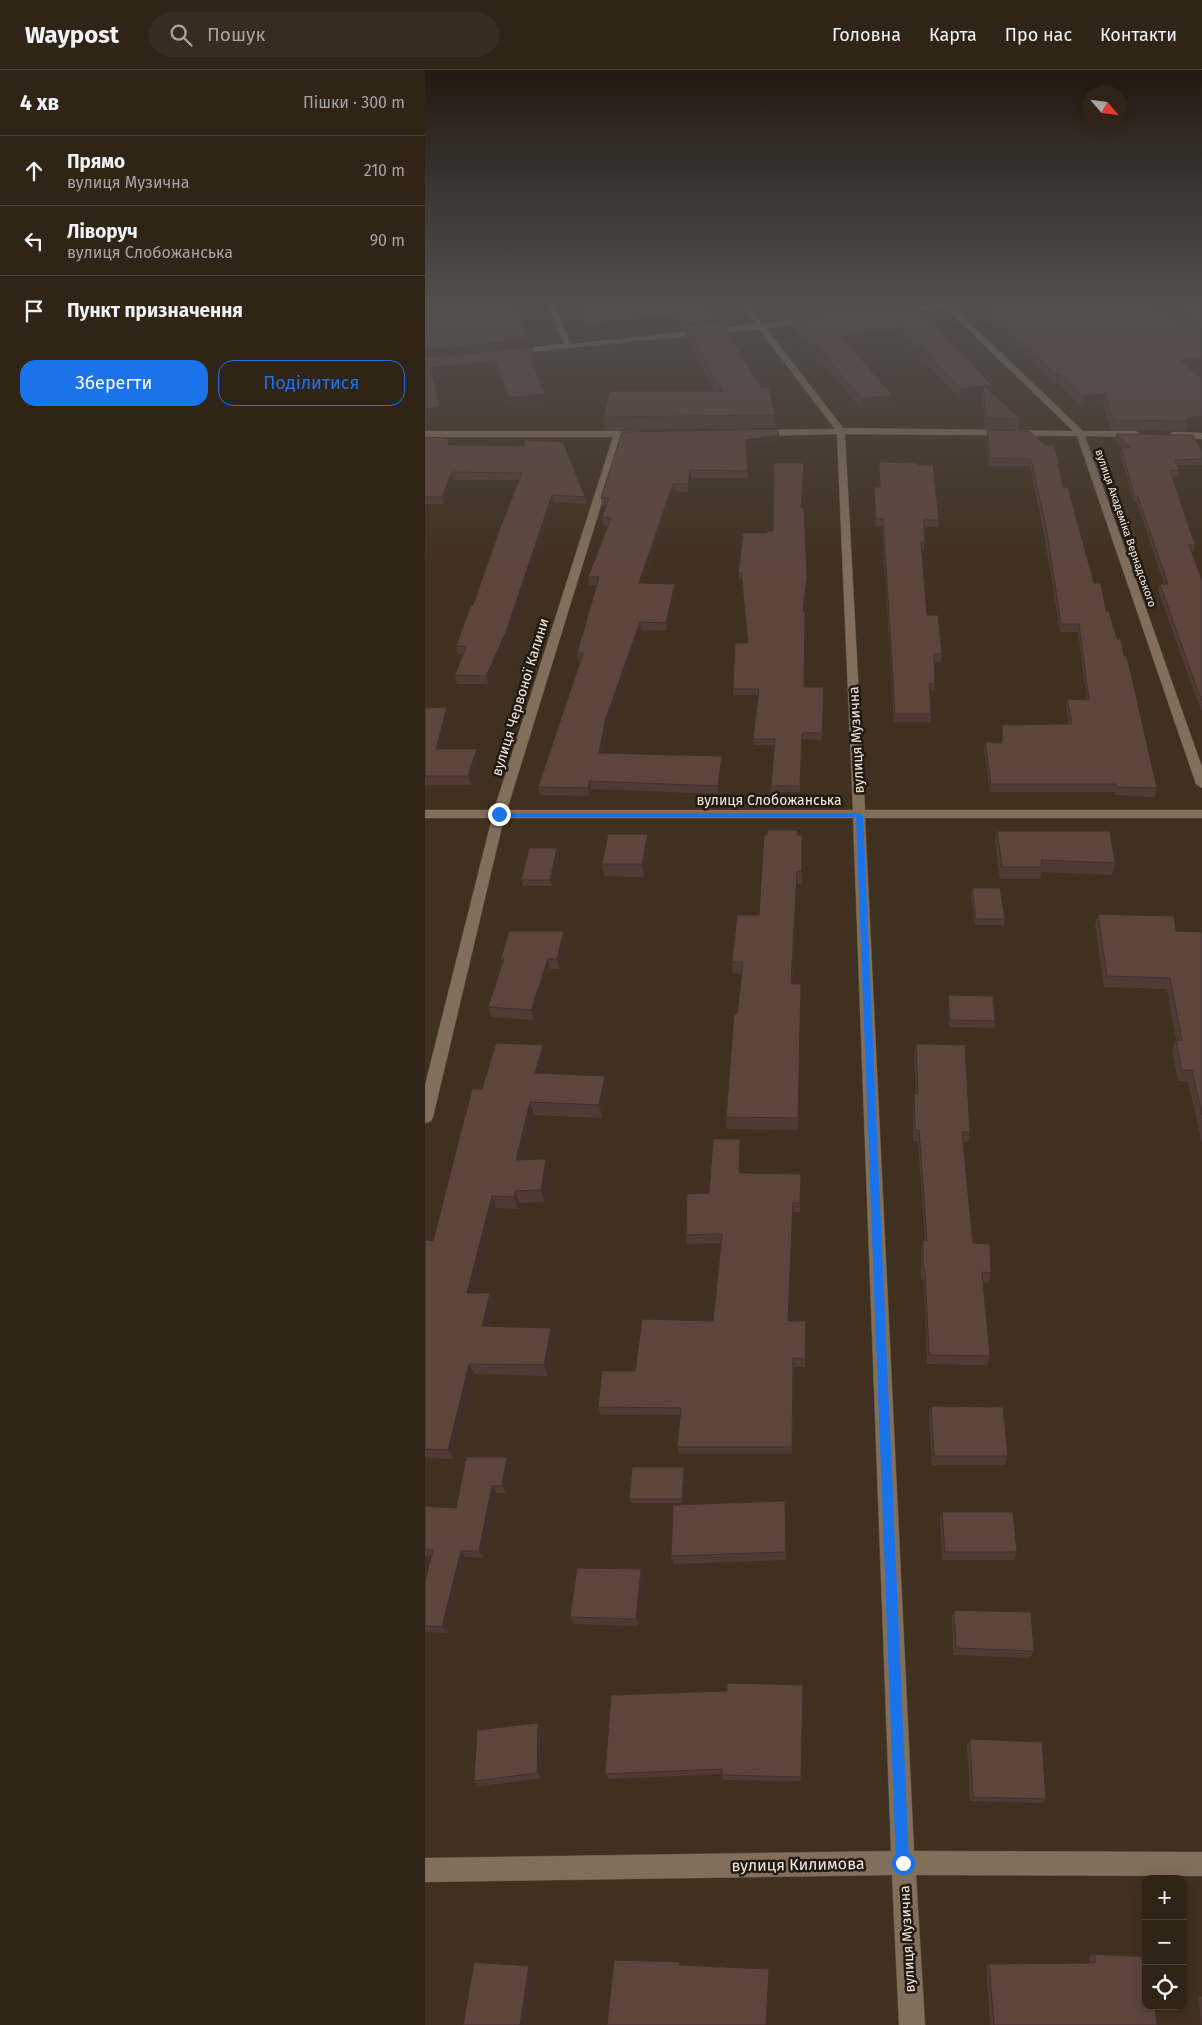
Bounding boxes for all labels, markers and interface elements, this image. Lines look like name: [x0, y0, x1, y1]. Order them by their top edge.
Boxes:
search box: [149, 12, 499, 57]
text: Waypost: [25, 21, 119, 49]
icon: search: [167, 21, 195, 49]
text: Пошук: [207, 23, 265, 46]
text: Головна: [832, 24, 901, 46]
text: Карта: [929, 24, 977, 46]
text: Про нас: [1005, 24, 1072, 46]
text: Контакти: [1100, 24, 1177, 46]
north arrow: [1082, 85, 1127, 130]
text: 4 хв: [20, 90, 59, 116]
text: Пішки · 300 m: [303, 93, 405, 112]
text: Прямо: [67, 150, 125, 173]
icon: ahead: [20, 157, 48, 185]
text: 210 m: [364, 161, 405, 180]
text: вулиця Музична: [67, 173, 190, 192]
text: Ліворуч: [67, 220, 138, 243]
icon: left: [20, 227, 48, 255]
text: 90 m: [370, 231, 405, 250]
text: вулиця Слобожанська: [67, 243, 233, 262]
icon: arrive: [20, 297, 48, 325]
text: Пункт призначення: [67, 299, 243, 322]
button: Зберегти: [20, 360, 208, 406]
button: Поділитися: [218, 360, 405, 406]
street label: вулиця Академіка Вернадського: [1092, 447, 1159, 609]
street label: вулиця Червоної Калини: [488, 616, 553, 778]
street label: вулиця Музична: [845, 686, 868, 794]
street label: вулиця Слобожанська: [696, 792, 842, 809]
route end: [488, 803, 511, 826]
route start: [892, 1852, 915, 1875]
street label: вулиця Килимова: [731, 1854, 865, 1875]
map controls: [1142, 1875, 1187, 2010]
button: +: [1142, 1875, 1187, 1920]
street label: вулиця Музична: [896, 1885, 919, 1993]
button: −: [1142, 1920, 1187, 1965]
button: locate: [1142, 1965, 1187, 2010]

